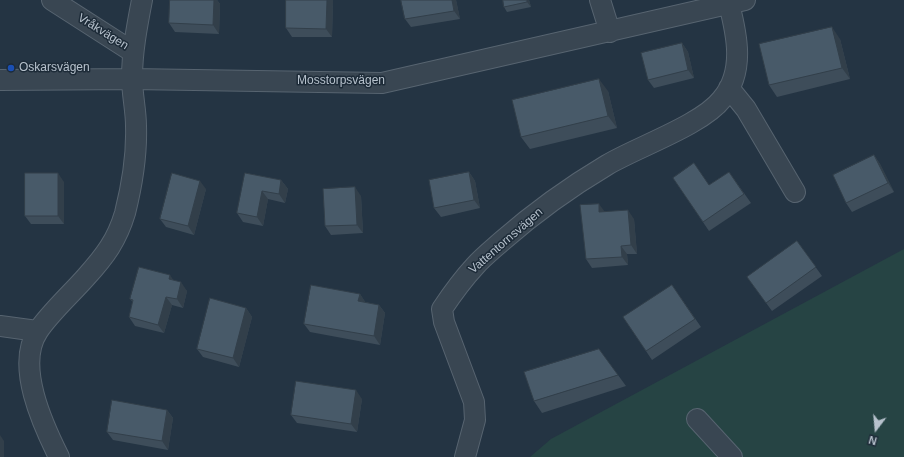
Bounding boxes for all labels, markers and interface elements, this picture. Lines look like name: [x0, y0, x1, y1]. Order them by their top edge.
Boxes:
street label: Vråkvägen: [75, 11, 131, 53]
place label: Oskarsvägen: [19, 61, 90, 75]
marker: Oskarsvägen: [6, 63, 16, 73]
street label: Mosstorpsvägen: [297, 74, 385, 88]
street label: Vattentornsvägen: [466, 205, 546, 277]
north arrow: [856, 409, 896, 449]
text: N: [867, 434, 878, 447]

